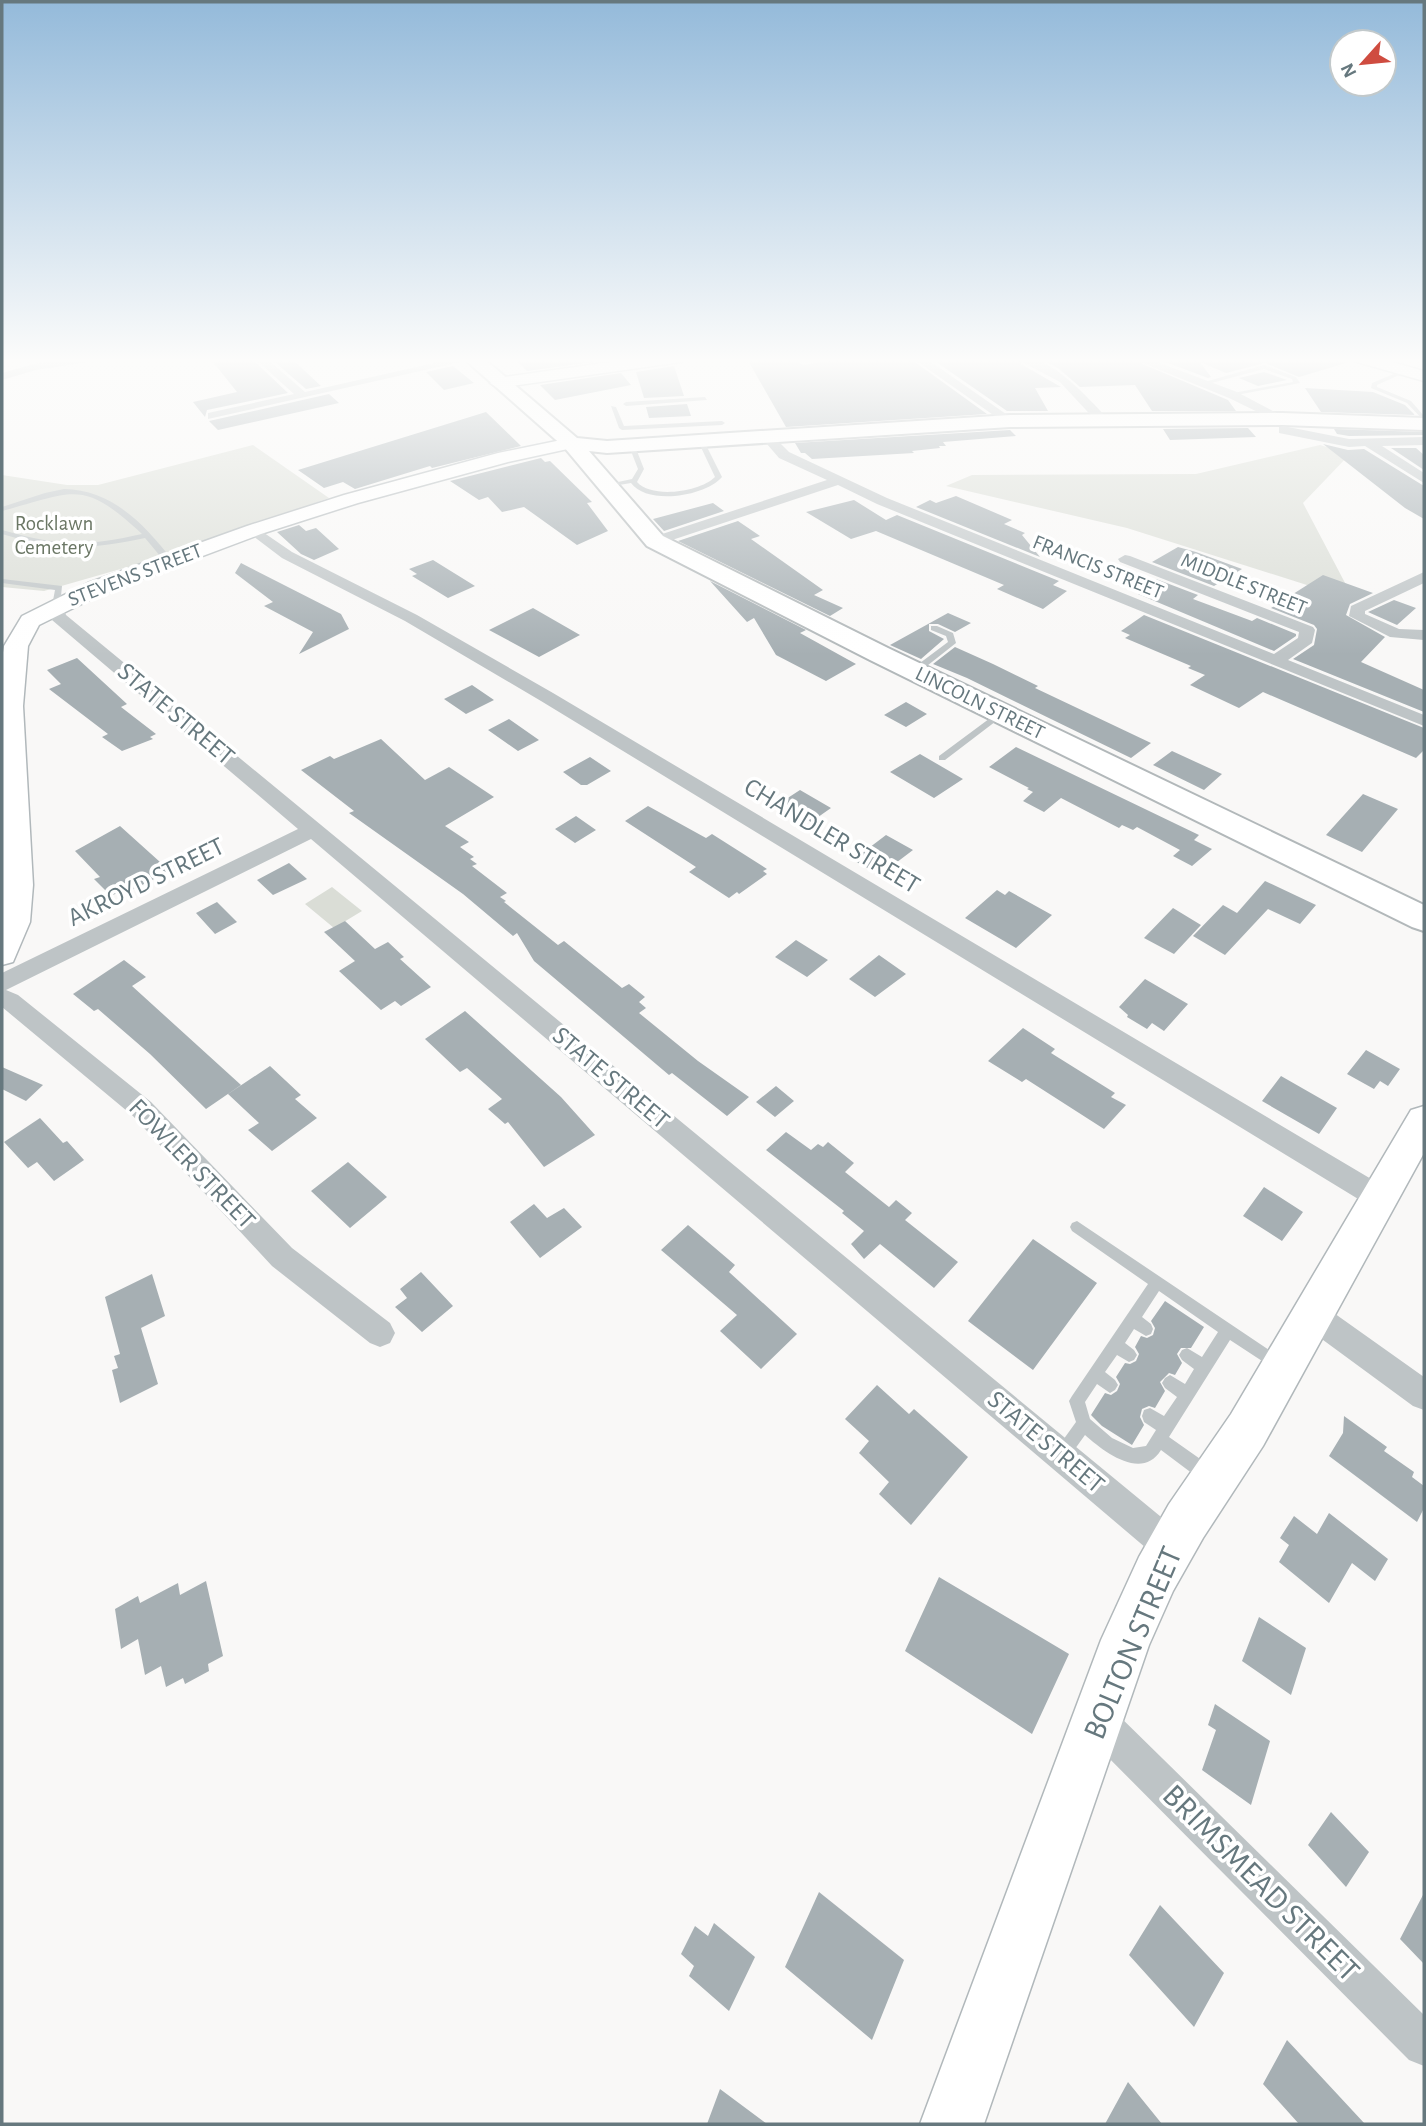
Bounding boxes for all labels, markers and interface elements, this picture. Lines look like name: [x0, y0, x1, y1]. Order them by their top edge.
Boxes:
north arrow: [1328, 28, 1398, 98]
text: N: [1338, 60, 1361, 80]
park label: Rocklawn Cemetery: [15, 513, 93, 558]
street label: FRANCIS STREET: [1030, 531, 1166, 603]
street label: STEVENS STREET: [65, 540, 205, 610]
street label: MIDDLE STREET: [1178, 549, 1310, 619]
street label: STATE STREET: [113, 658, 239, 770]
street label: LINCOLN STREET: [912, 663, 1048, 743]
street label: CHANDLER STREET: [740, 773, 925, 899]
street label: AKROYD STREET: [64, 833, 229, 931]
street label: STATE STREET: [548, 1022, 674, 1134]
street label: FOWLER STREET: [124, 1094, 260, 1234]
street label: STATE STREET: [983, 1386, 1109, 1498]
street label: BOLTON STREET: [1078, 1542, 1188, 1744]
street label: BRIMSMEAD STREET: [1157, 1779, 1366, 1988]

